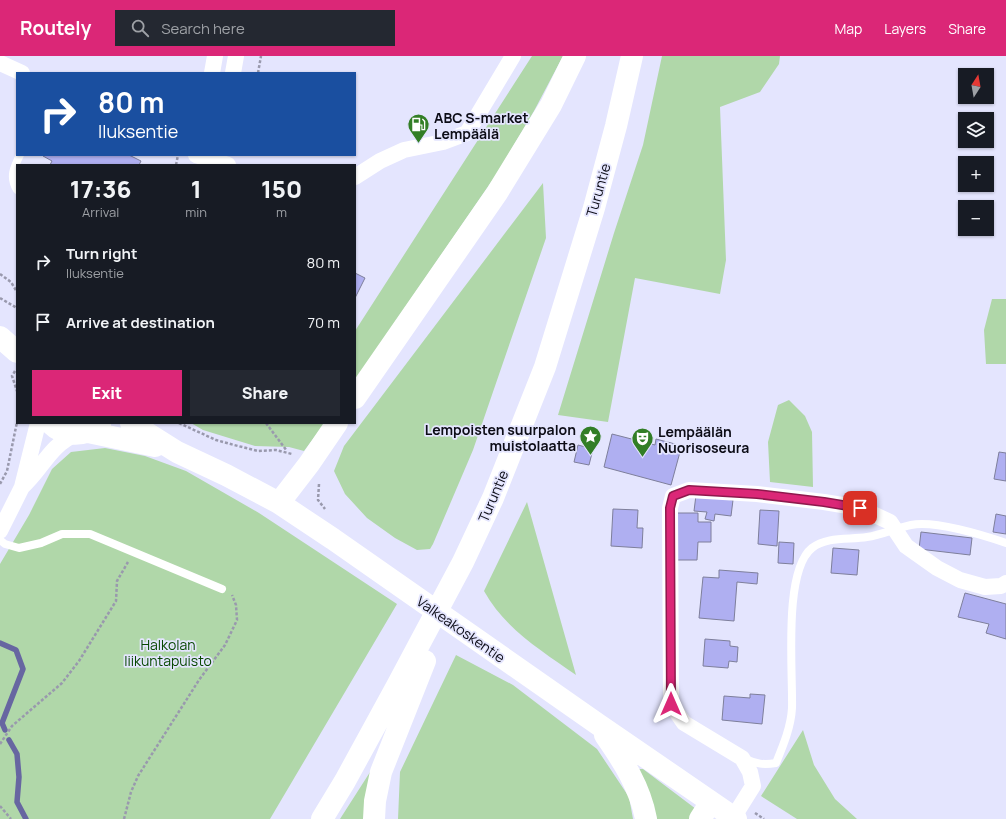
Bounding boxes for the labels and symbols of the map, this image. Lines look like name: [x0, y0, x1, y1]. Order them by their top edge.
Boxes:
north arrow: [958, 68, 994, 104]
place label: ABC S-market Lempäälä: [434, 108, 529, 143]
fuel station icon: ABC S-market Lempäälä: [406, 112, 432, 145]
street label: Turuntie: [581, 161, 615, 219]
place label: Lempoisten suurpalon muistolaatta: [425, 420, 576, 455]
place label: Lempäälän Nuorisoseura: [658, 422, 749, 457]
place icon: Lempoisten suurpalon muistolaatta: [578, 424, 604, 457]
theatre icon: Lempäälän Nuorisoseura: [629, 426, 655, 459]
street label: Turuntie: [474, 467, 512, 525]
pin: [843, 491, 877, 525]
street label: Valkeakoskentie: [413, 591, 509, 667]
park label: Halkolan liikuntapuisto: [124, 635, 212, 670]
position arrow: [650, 683, 692, 725]

